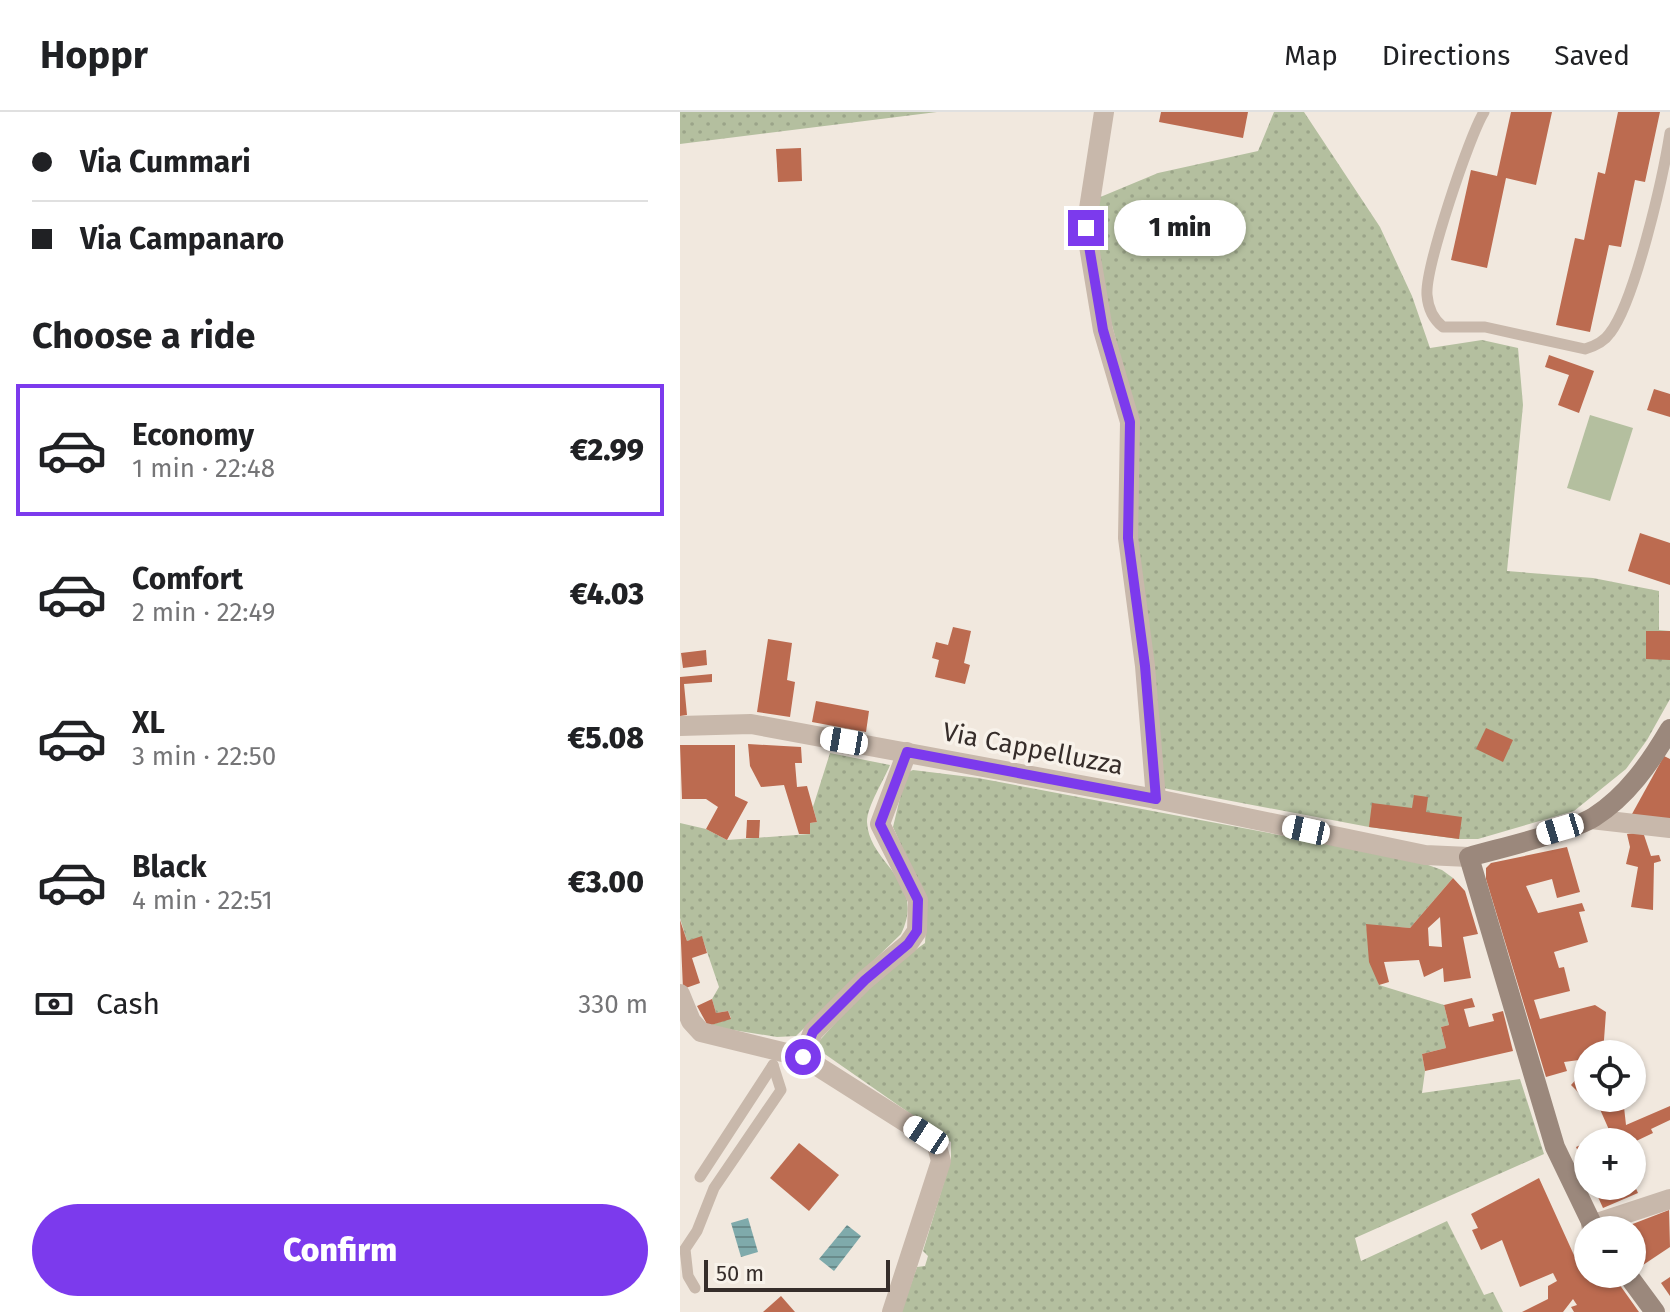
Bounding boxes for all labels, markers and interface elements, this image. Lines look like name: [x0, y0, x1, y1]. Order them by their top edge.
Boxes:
text: Hoppr: [40, 32, 148, 78]
text: Map: [1284, 39, 1338, 72]
text: Directions: [1382, 39, 1510, 72]
text: Saved: [1554, 39, 1630, 72]
text: Via Cummari: [80, 144, 251, 180]
callout: 1 min: [1114, 200, 1246, 256]
route end: [1068, 210, 1104, 246]
text: 1 min: [1149, 212, 1211, 243]
text: Via Campanaro: [80, 221, 284, 257]
text: Choose a ride: [32, 314, 255, 358]
icon: car: [36, 414, 108, 486]
text: Economy: [132, 417, 254, 453]
text: €2.99: [570, 432, 644, 468]
text: 1 min · 22:48: [132, 453, 275, 484]
icon: car: [36, 558, 108, 630]
text: Comfort: [132, 561, 243, 597]
text: €4.03: [570, 576, 644, 612]
text: 2 min · 22:49: [132, 597, 275, 628]
icon: car: [36, 702, 108, 774]
text: XL: [132, 705, 165, 741]
street label: Via Cappelluzza: [940, 716, 1126, 782]
text: €5.08: [567, 720, 644, 756]
car: [818, 725, 870, 757]
text: 3 min · 22:50: [132, 741, 276, 772]
car: [1534, 811, 1586, 847]
car: [1280, 813, 1332, 847]
icon: car: [36, 846, 108, 918]
text: Black: [132, 849, 207, 885]
text: €3.00: [568, 864, 644, 900]
text: 4 min · 22:51: [132, 885, 273, 916]
icon: cash: [32, 982, 76, 1026]
text: Cash: [96, 986, 160, 1022]
text: 330 m: [578, 989, 648, 1020]
route start: [785, 1039, 821, 1075]
map controls: [1574, 1040, 1646, 1288]
button: locate: [1574, 1040, 1646, 1112]
car: [899, 1112, 953, 1158]
button: +: [1574, 1128, 1646, 1200]
button: Confirm: [32, 1204, 648, 1296]
button: −: [1574, 1216, 1646, 1288]
scale bar: [704, 1256, 890, 1292]
text: 50 m: [716, 1260, 764, 1287]

